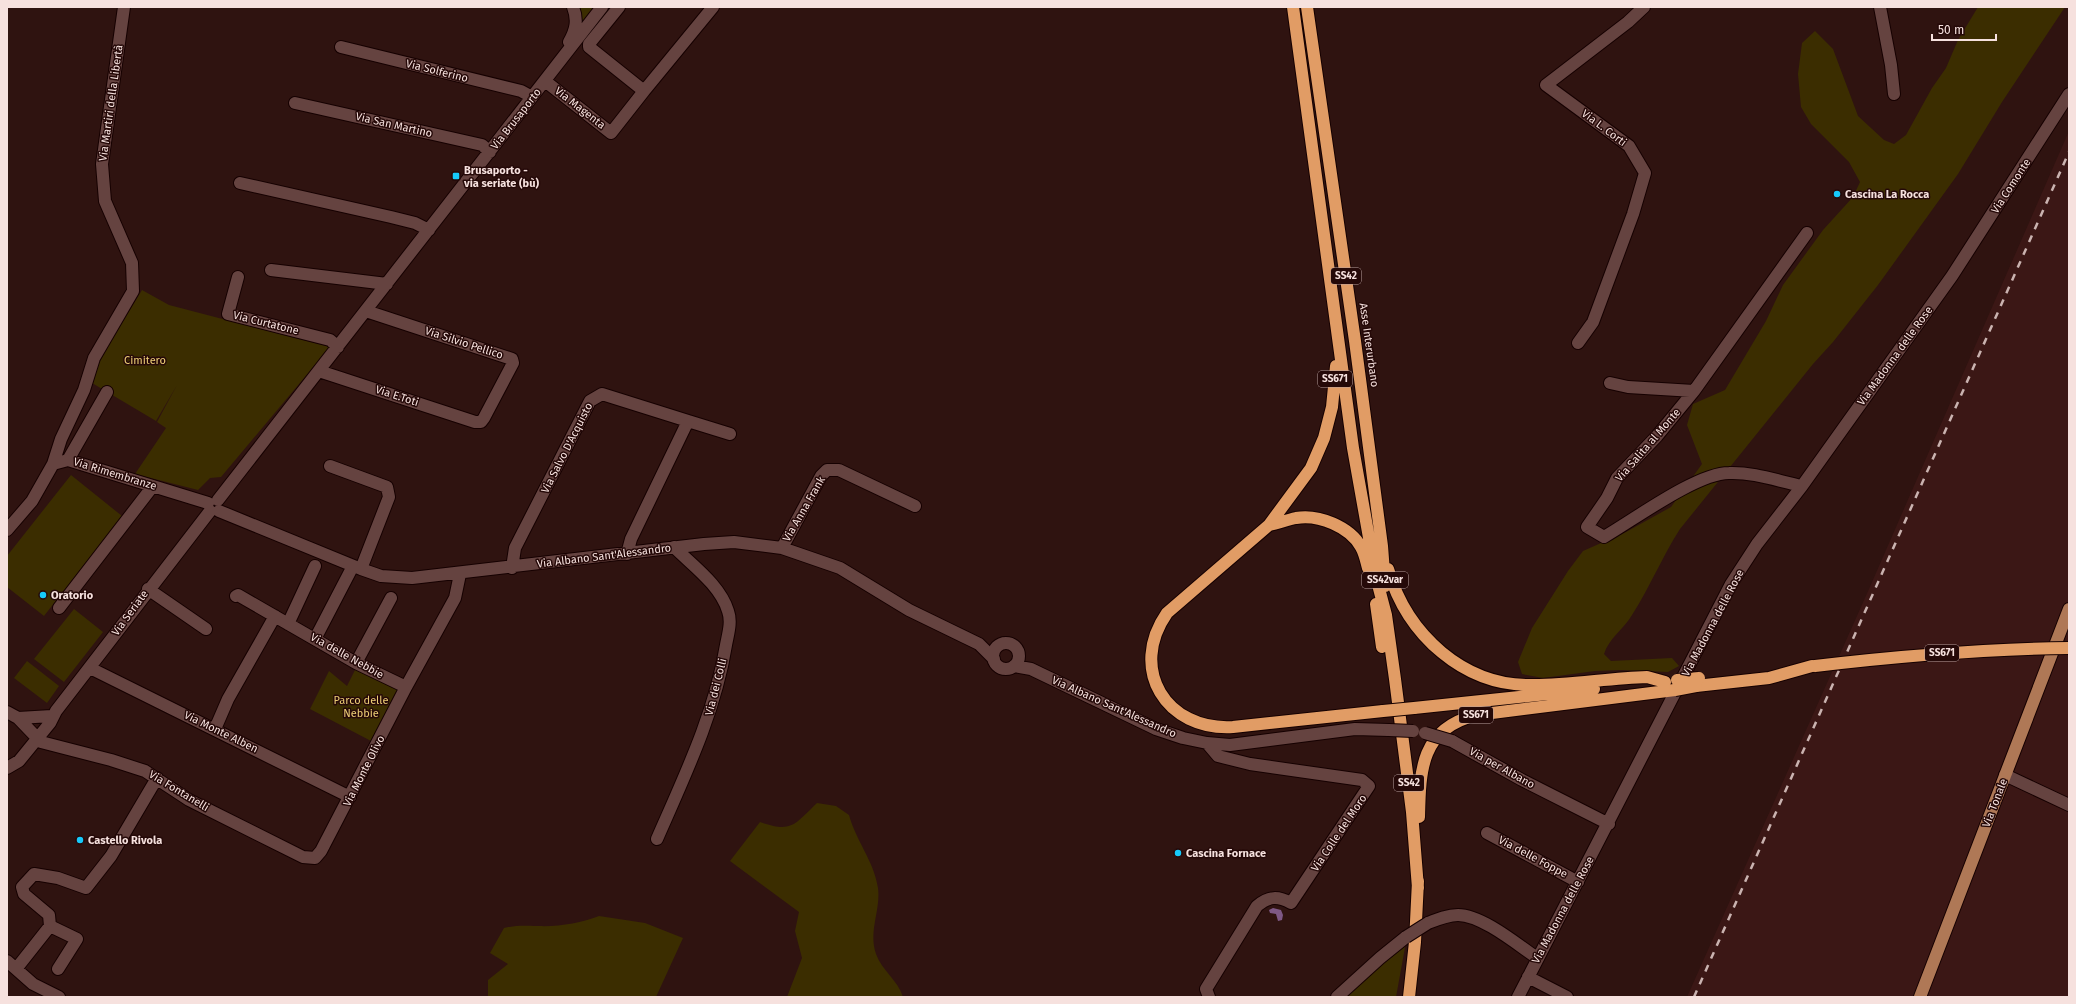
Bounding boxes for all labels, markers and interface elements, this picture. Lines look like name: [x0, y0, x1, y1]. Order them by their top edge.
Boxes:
scale bar: [1932, 16, 1996, 42]
text: 50 m: [1938, 23, 1964, 37]
street label: Via Martiri della Libertà: [96, 44, 126, 162]
street label: Via Solferino: [405, 57, 469, 85]
street label: Via Magenta: [552, 84, 608, 132]
street label: Via Brusaporto: [488, 86, 544, 152]
street label: Via L. Corti: [1579, 107, 1629, 149]
street label: Via San Martino: [354, 110, 434, 140]
street label: Via Comonte: [1989, 156, 2033, 216]
place label: Brusaporto - via seriate (bù): [463, 164, 539, 190]
marker: Brusaporto - via seriate (bù): [451, 171, 461, 181]
place label: Cascina La Rocca: [1845, 188, 1929, 201]
marker: Cascina La Rocca: [1832, 189, 1842, 199]
road number: SS42: [1331, 268, 1361, 284]
street label: Asse Interurbano: [1357, 302, 1381, 388]
street label: Via Madonna delle Rose: [1855, 304, 1935, 408]
street label: Via Curtatone: [232, 309, 300, 337]
street label: Via Silvio Pellico: [423, 324, 505, 362]
park label: Cimitero: [124, 354, 166, 367]
road number: SS671: [1318, 371, 1352, 387]
street label: Via E.Toti: [374, 383, 420, 409]
street label: Via Salvo D'Acquisto: [539, 401, 595, 495]
street label: Via Salita al Monte: [1613, 406, 1683, 484]
street label: Via Rimembranze: [72, 455, 158, 493]
street label: Via Anna Frank: [780, 474, 828, 544]
street label: Via Albano Sant'Alessandro: [536, 541, 672, 571]
street label: Via Madonna delle Rose: [1679, 567, 1747, 679]
road number: SS42var: [1362, 572, 1408, 588]
street label: Via Seriate: [109, 588, 151, 638]
place label: Oratorio: [51, 589, 94, 602]
marker: Oratorio: [38, 590, 48, 600]
street label: Via delle Nebbie: [308, 631, 386, 681]
road number: SS671: [1925, 645, 1959, 661]
street label: Via dei Colli: [703, 657, 729, 717]
street label: Via Albano Sant'Alessandro: [1050, 674, 1178, 740]
park label: Parco delle Nebbie: [333, 694, 389, 720]
road number: SS671: [1459, 707, 1493, 723]
street label: Via Monte Alben: [182, 708, 260, 756]
street label: Via Monte Olivo: [341, 733, 387, 809]
street label: Via per Albano: [1467, 745, 1537, 791]
street label: Via Fontanelli: [147, 768, 211, 814]
road number: SS42: [1394, 775, 1424, 791]
street label: Via Tonale: [1980, 777, 2010, 829]
street label: Via Colle del Moro: [1308, 792, 1370, 874]
street label: Via delle Foppe: [1496, 833, 1570, 881]
place label: Castello Rivola: [88, 834, 162, 847]
marker: Castello Rivola: [75, 835, 85, 845]
place label: Cascina Fornace: [1186, 847, 1266, 860]
marker: Cascina Fornace: [1173, 848, 1183, 858]
street label: Via Madonna delle Rose: [1529, 854, 1597, 966]

